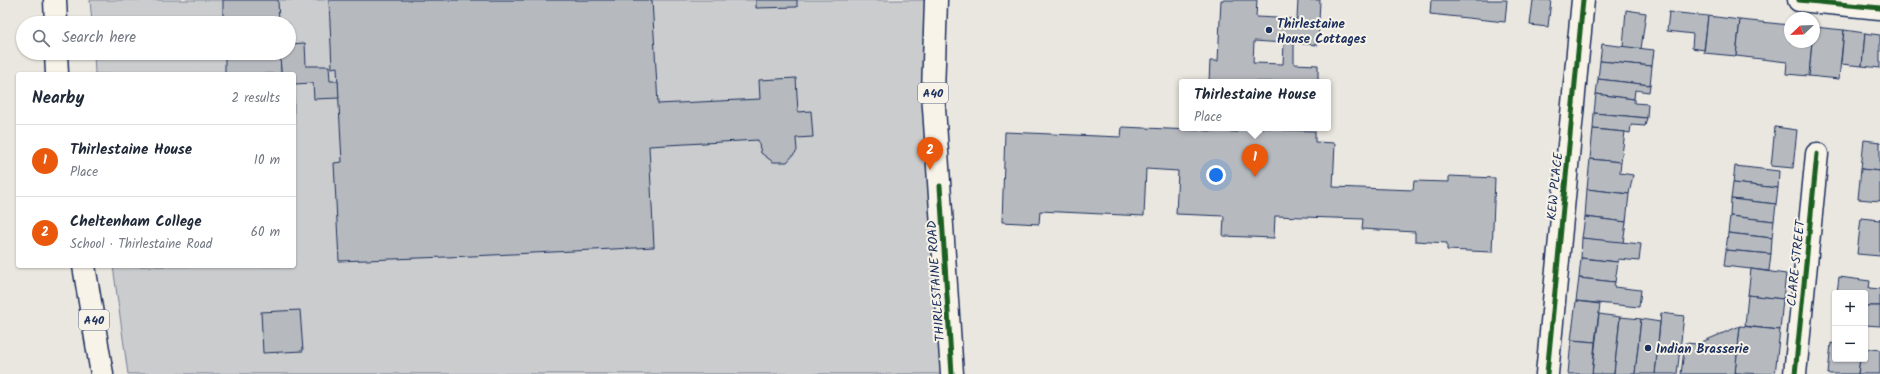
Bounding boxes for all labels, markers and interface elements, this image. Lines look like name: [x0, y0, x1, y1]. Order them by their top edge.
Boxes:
north arrow: [1784, 12, 1820, 48]
place label: Thirlestaine House Cottages: [1277, 14, 1366, 50]
search box: [16, 16, 296, 60]
marker: Thirlestaine House Cottages: [1264, 25, 1274, 35]
text: Search here: [62, 26, 136, 50]
icon: search: [30, 27, 52, 49]
popup: [1179, 79, 1331, 131]
road number: A40: [918, 83, 948, 103]
text: Thirlestaine House: [1194, 83, 1316, 107]
text: Nearby: [32, 85, 84, 112]
text: 2 results: [232, 88, 280, 109]
text: Place: [1194, 107, 1222, 128]
pin: 2: [917, 137, 943, 170]
text: Thirlestaine House: [70, 138, 192, 162]
pin: 1: [1242, 144, 1268, 177]
text: 1: [43, 150, 47, 171]
text: 10 m: [254, 150, 280, 171]
street label: KEW PLACE: [1541, 151, 1570, 221]
text: Place: [70, 162, 98, 183]
your location: [1206, 165, 1226, 185]
text: Cheltenham College: [70, 210, 202, 234]
street label: CLARE STREET: [1782, 218, 1812, 307]
street label: THIRLESTAINE ROAD: [922, 220, 951, 342]
text: 2: [41, 222, 49, 243]
text: 60 m: [251, 222, 280, 243]
text: School · Thirlestaine Road: [70, 234, 212, 255]
map controls: [1832, 290, 1868, 362]
button: +: [1832, 290, 1868, 326]
road number: A40: [79, 310, 109, 330]
button: −: [1832, 326, 1868, 362]
place label: Indian Brasserie: [1656, 339, 1749, 360]
marker: Indian Brasserie: [1643, 343, 1653, 353]

